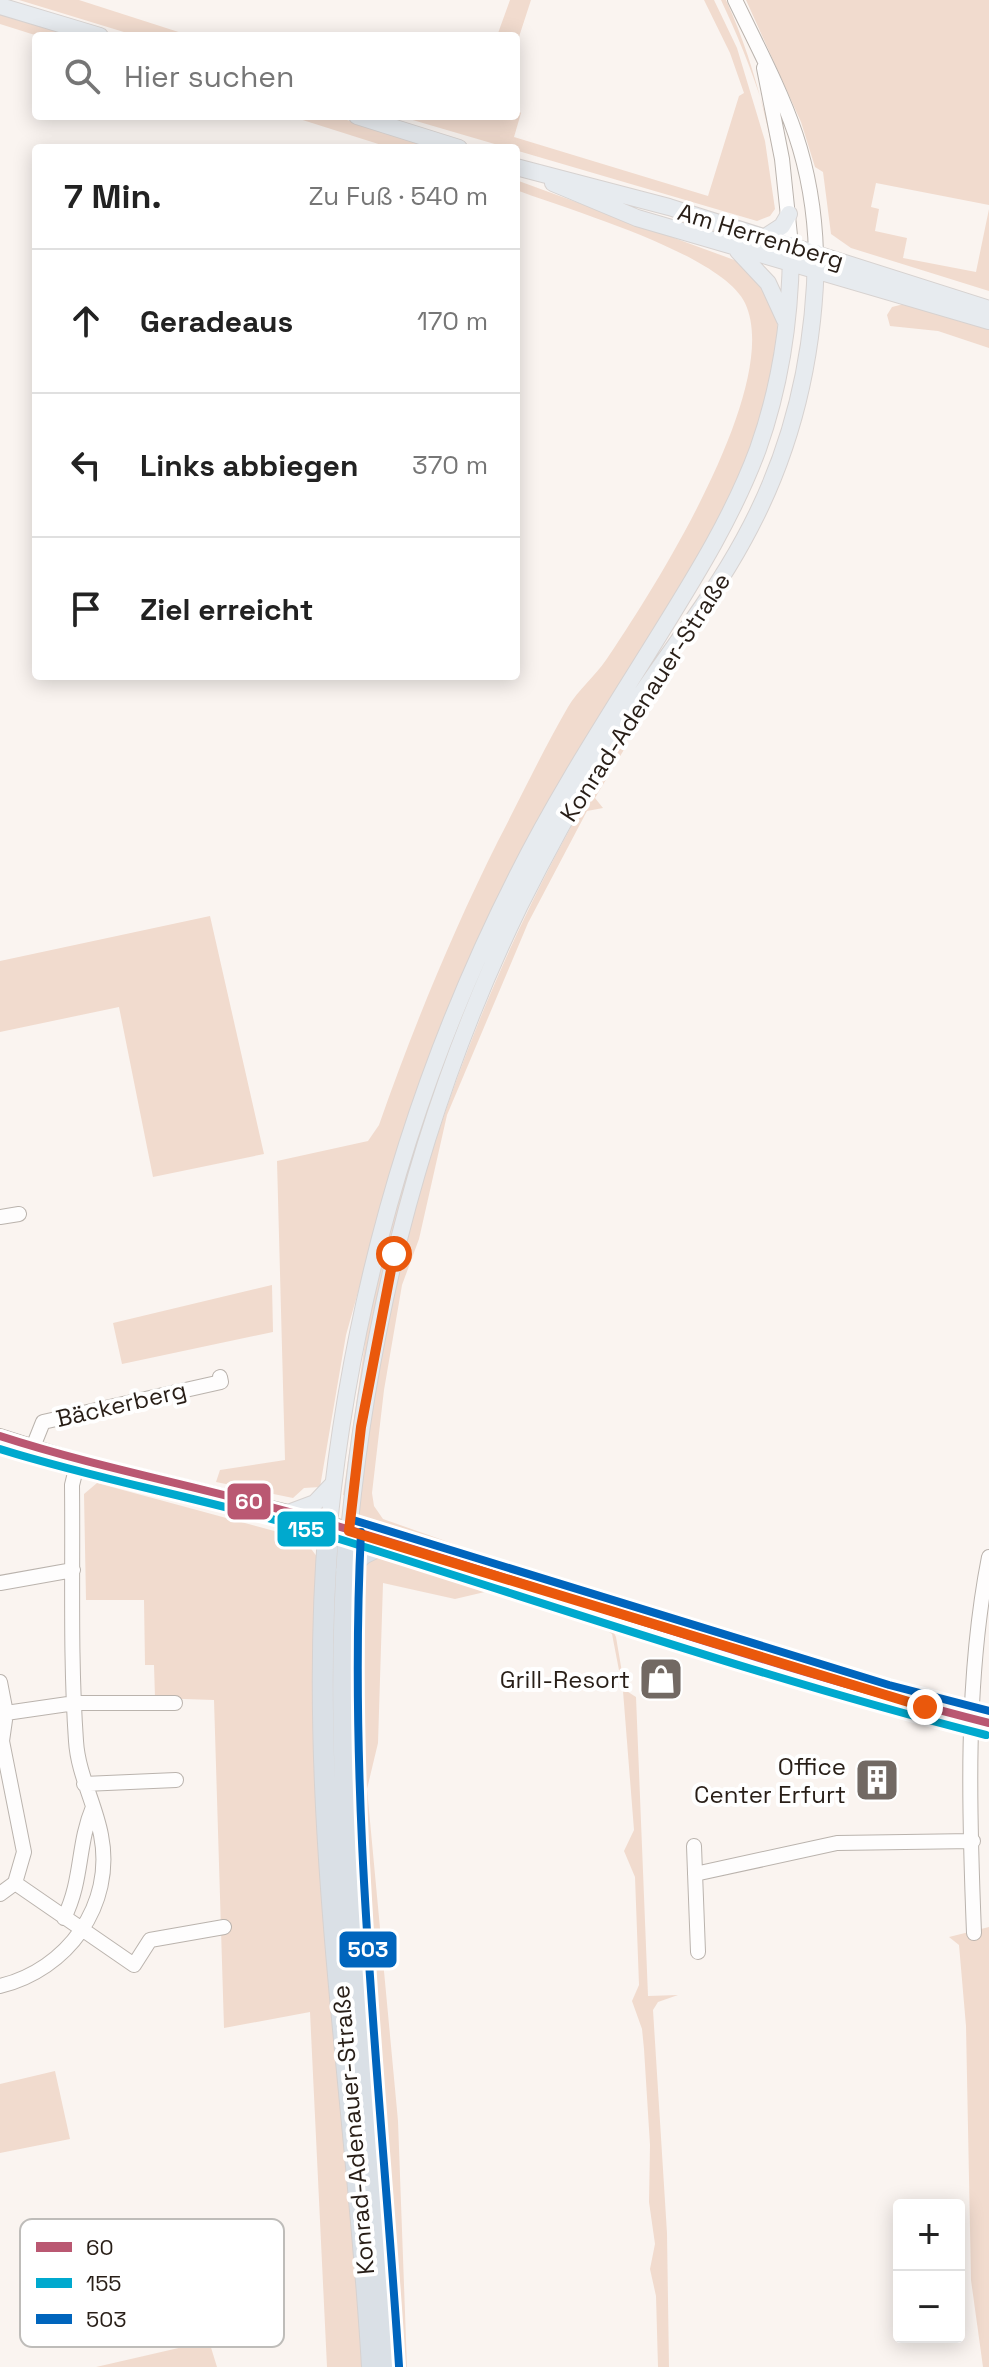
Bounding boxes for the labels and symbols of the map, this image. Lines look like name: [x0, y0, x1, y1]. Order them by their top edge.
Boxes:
street label: Am Herrenberg: [674, 196, 848, 276]
street label: Konrad-Adenauer-Straße: [553, 567, 737, 827]
route start: [376, 1236, 412, 1272]
street label: Bäckerberg: [53, 1374, 189, 1434]
line badge: 60: [226, 1482, 272, 1521]
text: 60: [235, 1487, 263, 1515]
line badge: 155: [276, 1510, 337, 1548]
text: 155: [288, 1515, 324, 1543]
shop icon: Grill-Resort: [637, 1655, 685, 1703]
place label: Grill-Resort: [500, 1664, 630, 1695]
route end: [907, 1689, 943, 1725]
place label: Office Center Erfurt: [694, 1751, 846, 1810]
building icon: Office Center Erfurt: [853, 1756, 901, 1804]
line badge: 503: [338, 1930, 398, 1969]
text: 503: [348, 1935, 388, 1963]
street label: Konrad-Adenauer-Straße: [325, 1984, 381, 2276]
legend: [20, 2219, 284, 2347]
text: 60: [86, 2233, 114, 2261]
text: 155: [86, 2269, 122, 2297]
text: 503: [86, 2305, 127, 2333]

